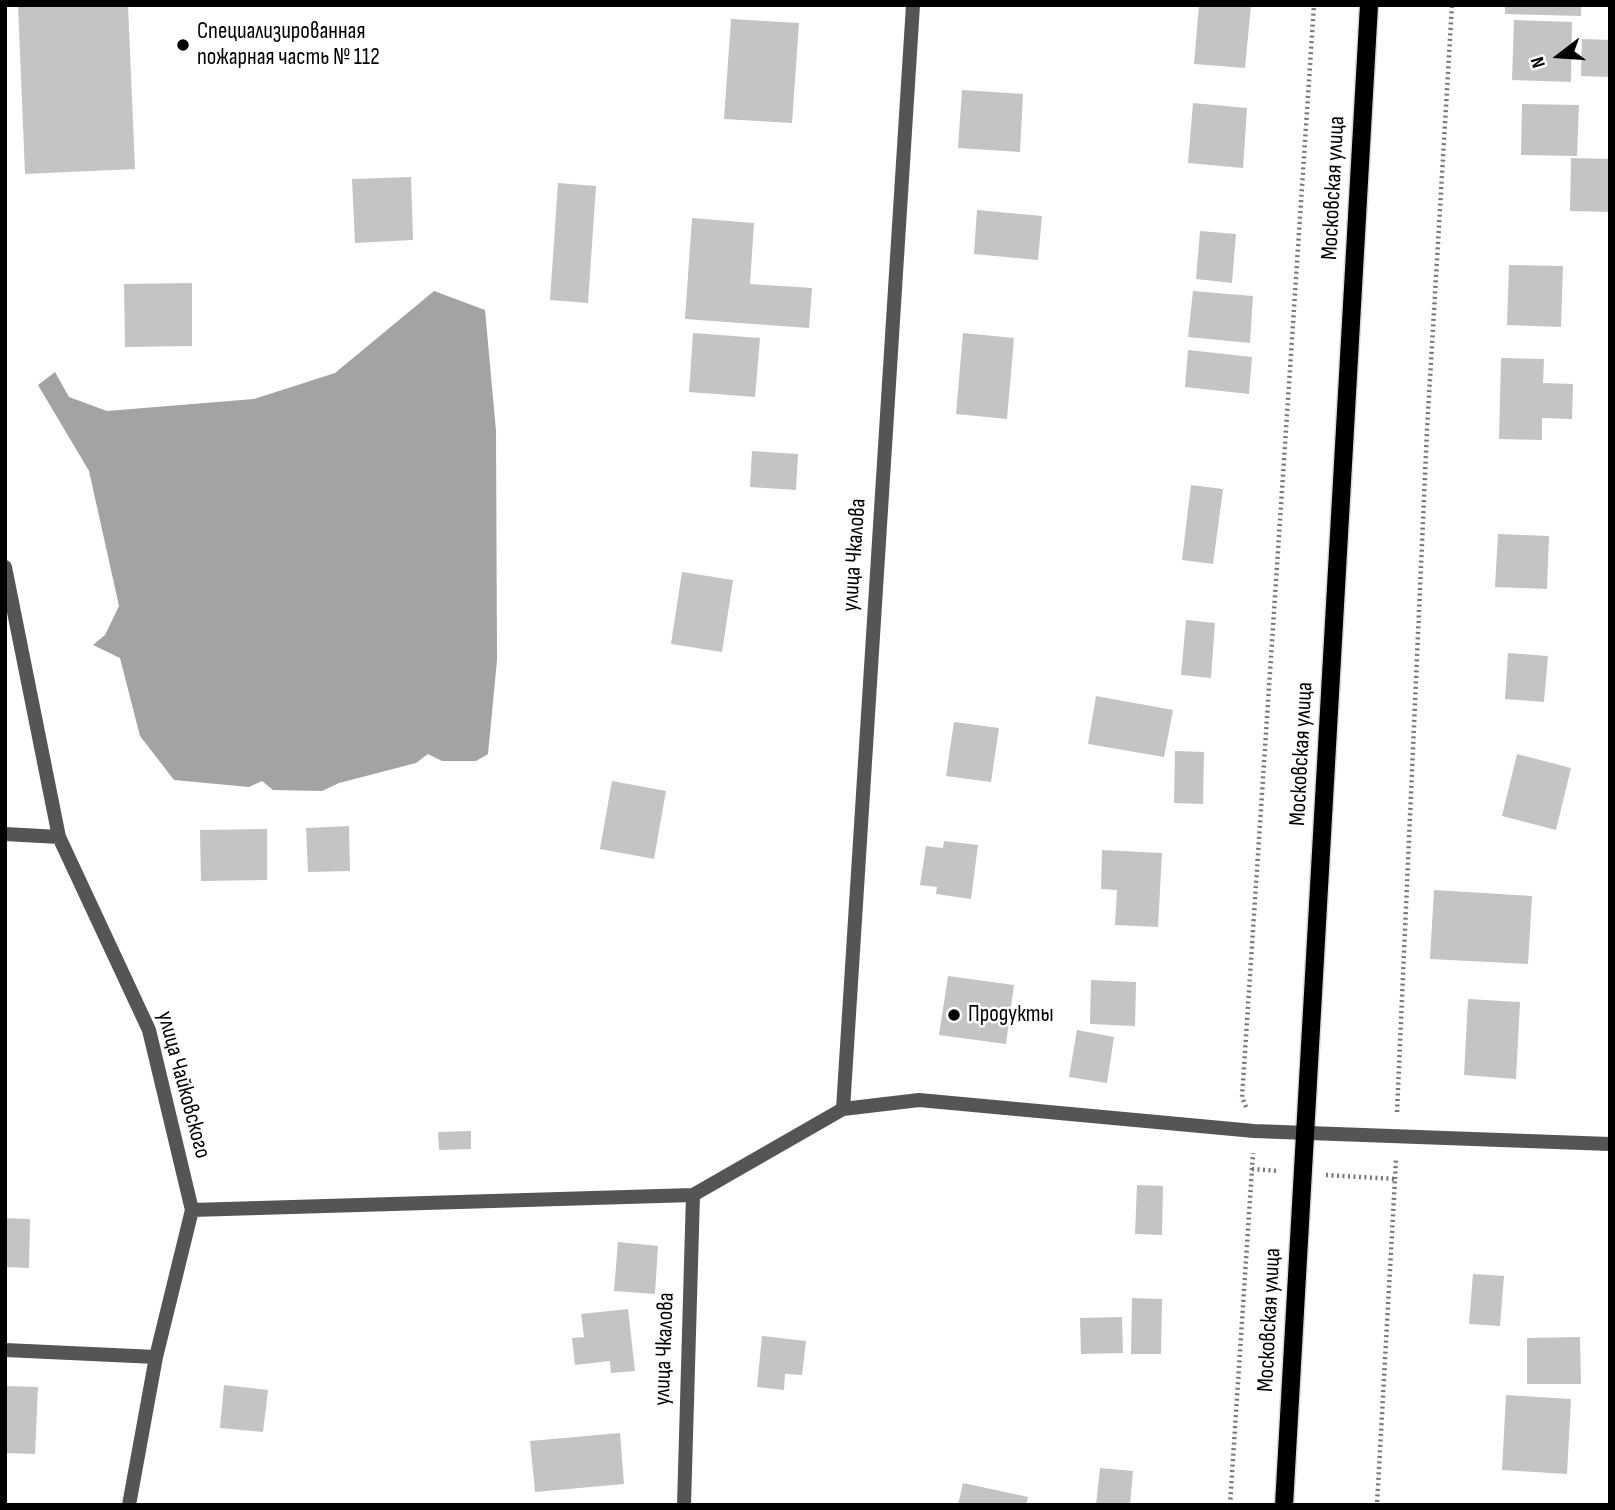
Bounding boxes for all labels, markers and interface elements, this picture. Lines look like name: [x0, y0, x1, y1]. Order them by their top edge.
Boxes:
place label: Специализированная пожарная часть № 112: [197, 18, 380, 72]
north arrow: [1524, 21, 1594, 91]
marker: Специализированная пожарная часть № 112: [175, 37, 191, 53]
text: N: [1526, 54, 1551, 71]
street label: Московская улица: [1316, 115, 1352, 261]
street label: улица Чкалова: [837, 498, 873, 612]
street label: Московская улица: [1284, 681, 1320, 827]
place label: Продукты: [968, 1001, 1054, 1029]
marker: Продукты: [946, 1007, 962, 1023]
street label: улица Чайковского: [150, 1009, 216, 1161]
street label: Московская улица: [1252, 1247, 1288, 1393]
street label: улица Чкалова: [649, 1292, 681, 1406]

